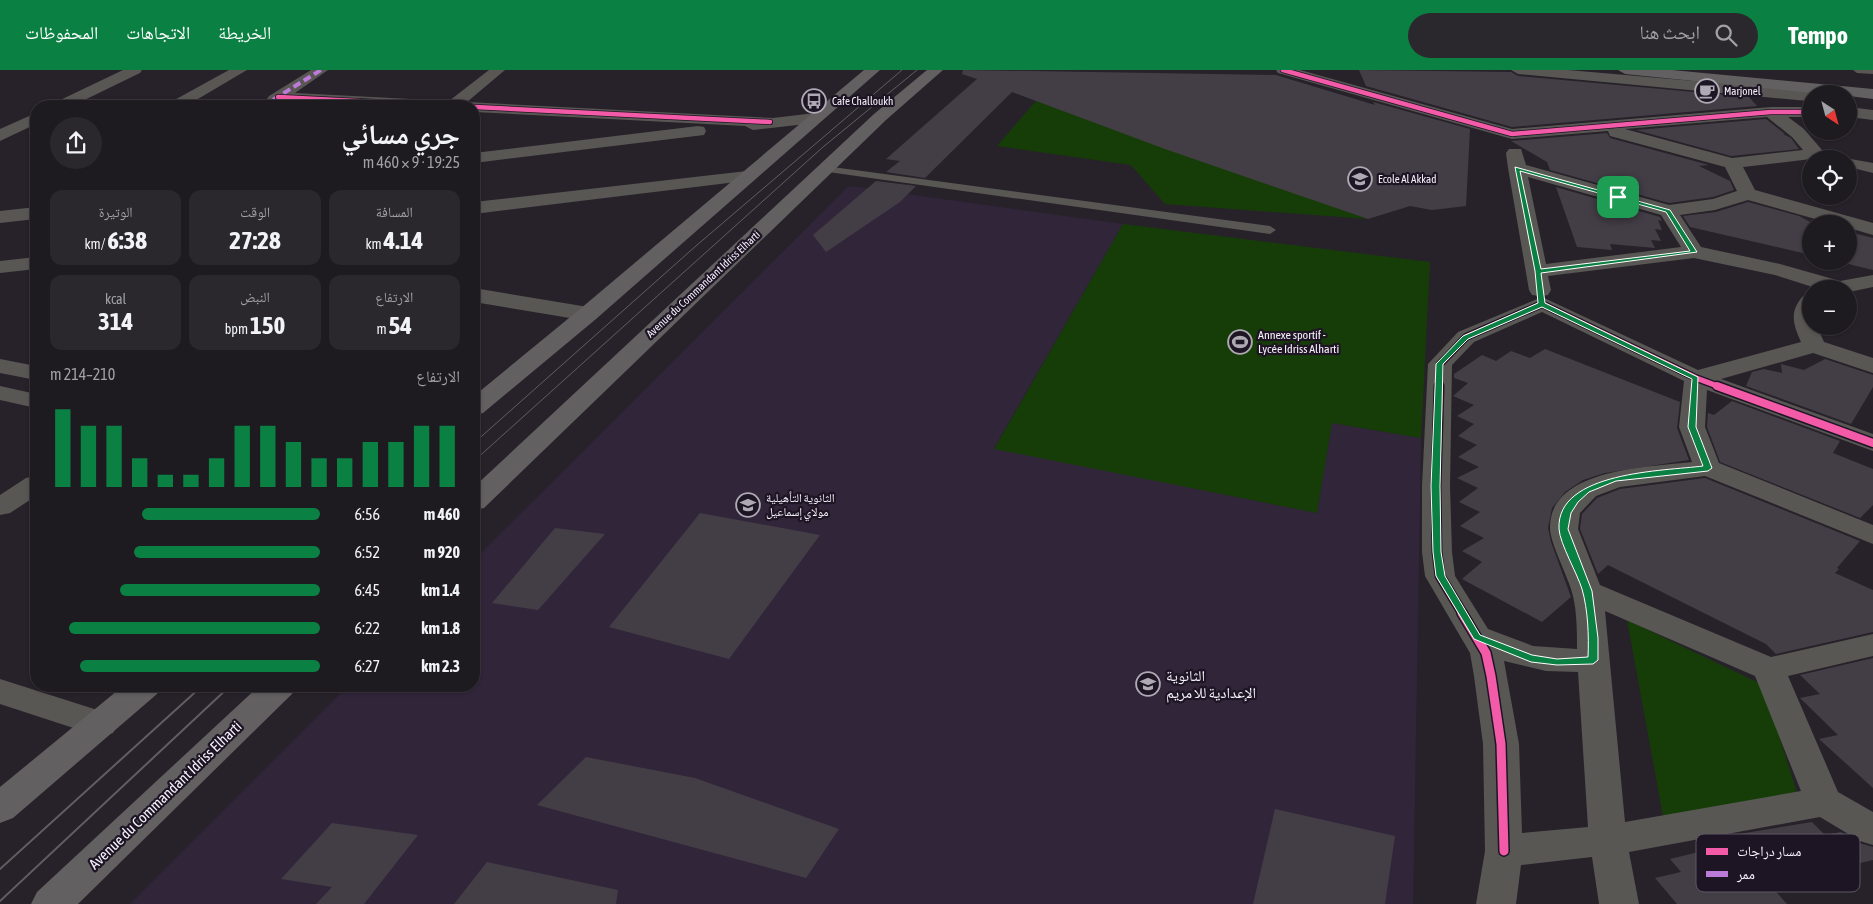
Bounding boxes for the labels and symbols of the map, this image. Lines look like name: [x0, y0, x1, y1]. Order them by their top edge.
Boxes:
cafe icon: Marjonel: [1694, 78, 1720, 104]
place label: Marjonel: [1724, 85, 1761, 97]
north arrow: [1802, 85, 1858, 140]
bus stop icon: Cafe Challoukh: [801, 88, 827, 114]
place label: Cafe Challoukh: [832, 95, 893, 107]
school or university icon: Ecole Al Akkad: [1347, 166, 1373, 192]
place label: Ecole Al Akkad: [1378, 173, 1436, 185]
pin: [1597, 176, 1639, 218]
street label: Avenue du Commandant Idriss Elharti: [644, 228, 762, 340]
place label: Annexe sportif - Lycée Idriss Alharti: [1258, 328, 1339, 356]
sports icon: Annexe sportif - Lycée Idriss Alharti: [1227, 329, 1253, 355]
place label: الثانوية التأهيلية مولاي إسماعيل: [766, 491, 835, 522]
school or university icon: الثانوية التأهيلية مولاي إسماعيل: [735, 492, 761, 518]
place label: الثانوية الإعدادية للا مريم: [1166, 667, 1256, 703]
school or university icon: الثانوية الإعدادية للا مريم: [1135, 671, 1161, 697]
street label: Avenue du Commandant Idriss Elharti: [85, 718, 245, 872]
legend: [1696, 834, 1860, 892]
text: مسار دراجات: [1737, 843, 1801, 860]
text: ممر: [1736, 866, 1755, 883]

